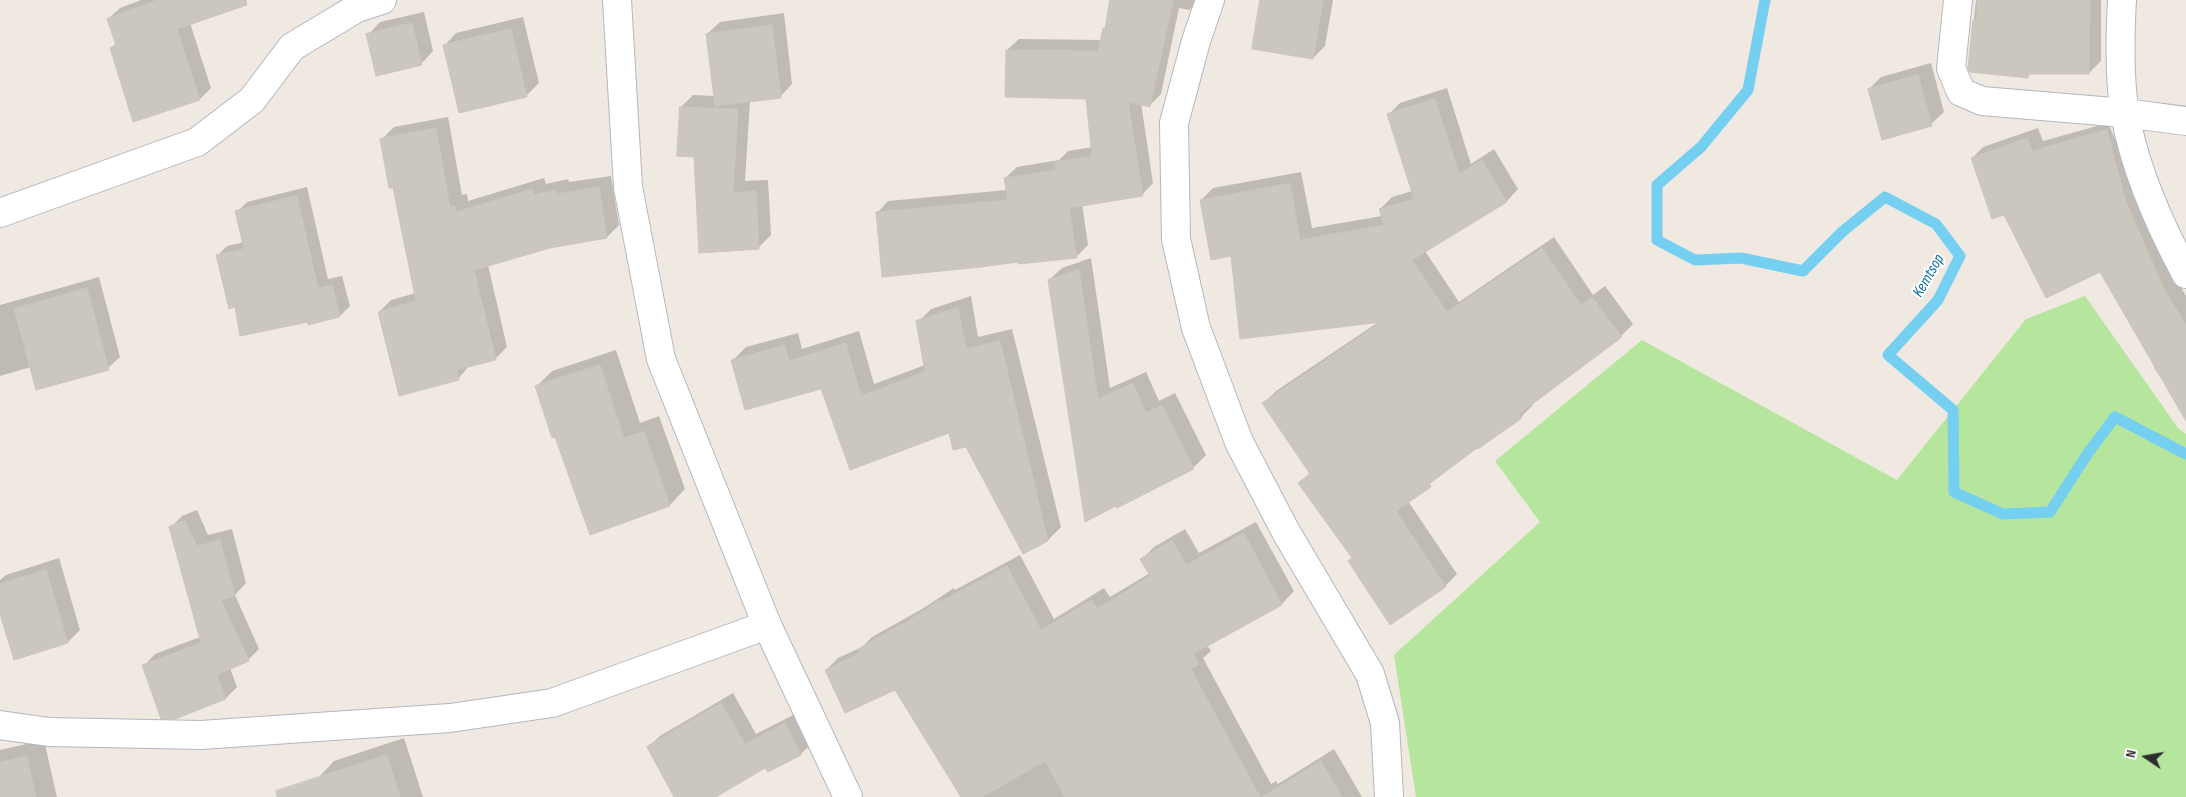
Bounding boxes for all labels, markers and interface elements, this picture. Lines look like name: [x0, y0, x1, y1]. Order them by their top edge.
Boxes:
water label: Kemtsop: [1909, 251, 1949, 301]
north arrow: [2121, 732, 2171, 782]
text: N: [2122, 748, 2140, 759]

